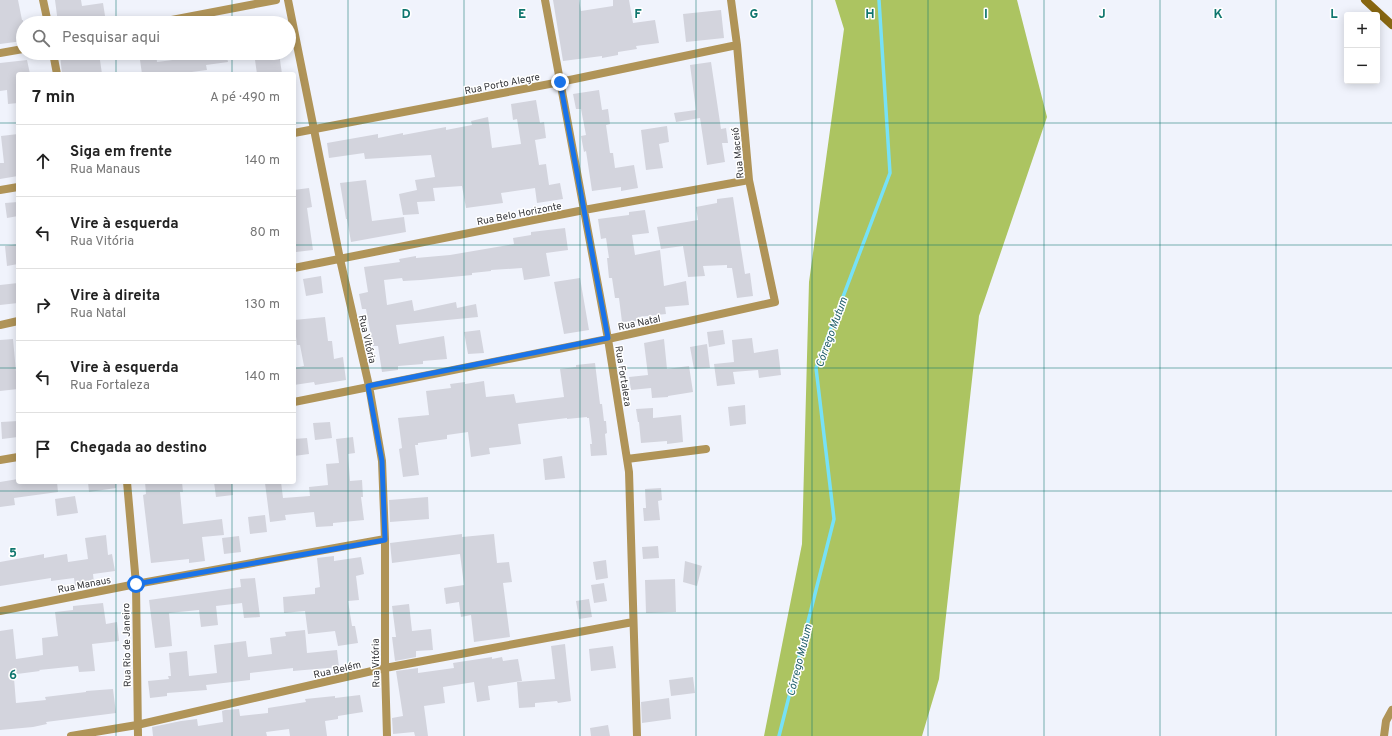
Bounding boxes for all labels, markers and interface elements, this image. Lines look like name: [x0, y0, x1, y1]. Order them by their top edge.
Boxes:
text: D: [401, 7, 411, 23]
text: E: [518, 7, 526, 23]
text: F: [634, 7, 642, 23]
text: G: [750, 7, 759, 23]
text: H: [865, 7, 875, 23]
text: I: [984, 7, 988, 23]
text: J: [1098, 7, 1106, 23]
text: K: [1213, 7, 1223, 23]
text: L: [1330, 7, 1338, 23]
map controls: [1344, 12, 1380, 84]
button: +: [1344, 12, 1380, 48]
search box: [16, 16, 296, 60]
icon: search: [30, 27, 52, 49]
text: Pesquisar aqui: [62, 29, 160, 48]
button: −: [1344, 48, 1380, 84]
street label: Rua Porto Alegre: [463, 71, 541, 98]
route end: [551, 73, 569, 91]
text: 7 min: [32, 87, 75, 109]
text: A pé · 490 m: [210, 90, 280, 106]
street label: Rua Maceió: [729, 126, 748, 179]
text: Siga em frente: [70, 143, 172, 162]
icon: ahead: [32, 150, 54, 172]
text: 140 m: [245, 153, 280, 169]
text: Rua Manaus: [70, 162, 140, 178]
street label: Rua Belo Horizonte: [476, 200, 563, 229]
text: Vire à esquerda: [70, 215, 179, 234]
icon: left: [32, 222, 54, 244]
text: 80 m: [250, 225, 280, 241]
text: Rua Vitória: [70, 234, 134, 250]
text: Vire à direita: [70, 287, 160, 306]
icon: right: [32, 294, 54, 316]
water label: Córrego Mutum: [813, 295, 851, 369]
text: 130 m: [245, 297, 280, 313]
text: Rua Natal: [70, 306, 126, 322]
street label: Rua Natal: [617, 313, 662, 334]
street label: Rua Vitória: [355, 314, 378, 365]
street label: Rua Fortaleza: [611, 345, 634, 408]
text: Vire à esquerda: [70, 359, 179, 378]
icon: left: [32, 366, 54, 388]
text: 140 m: [245, 369, 280, 385]
text: Rua Fortaleza: [70, 378, 150, 394]
icon: arrive: [32, 438, 54, 460]
text: Chegada ao destino: [70, 439, 207, 458]
text: 5: [9, 546, 17, 562]
street label: Rua Manaus: [56, 574, 112, 597]
route start: [127, 575, 145, 593]
street label: Rua Rio de Janeiro: [120, 602, 135, 687]
water label: Córrego Mutum: [784, 623, 816, 698]
street label: Rua Vitória: [370, 638, 383, 688]
street label: Rua Belém: [312, 659, 362, 682]
text: 6: [9, 668, 17, 684]

